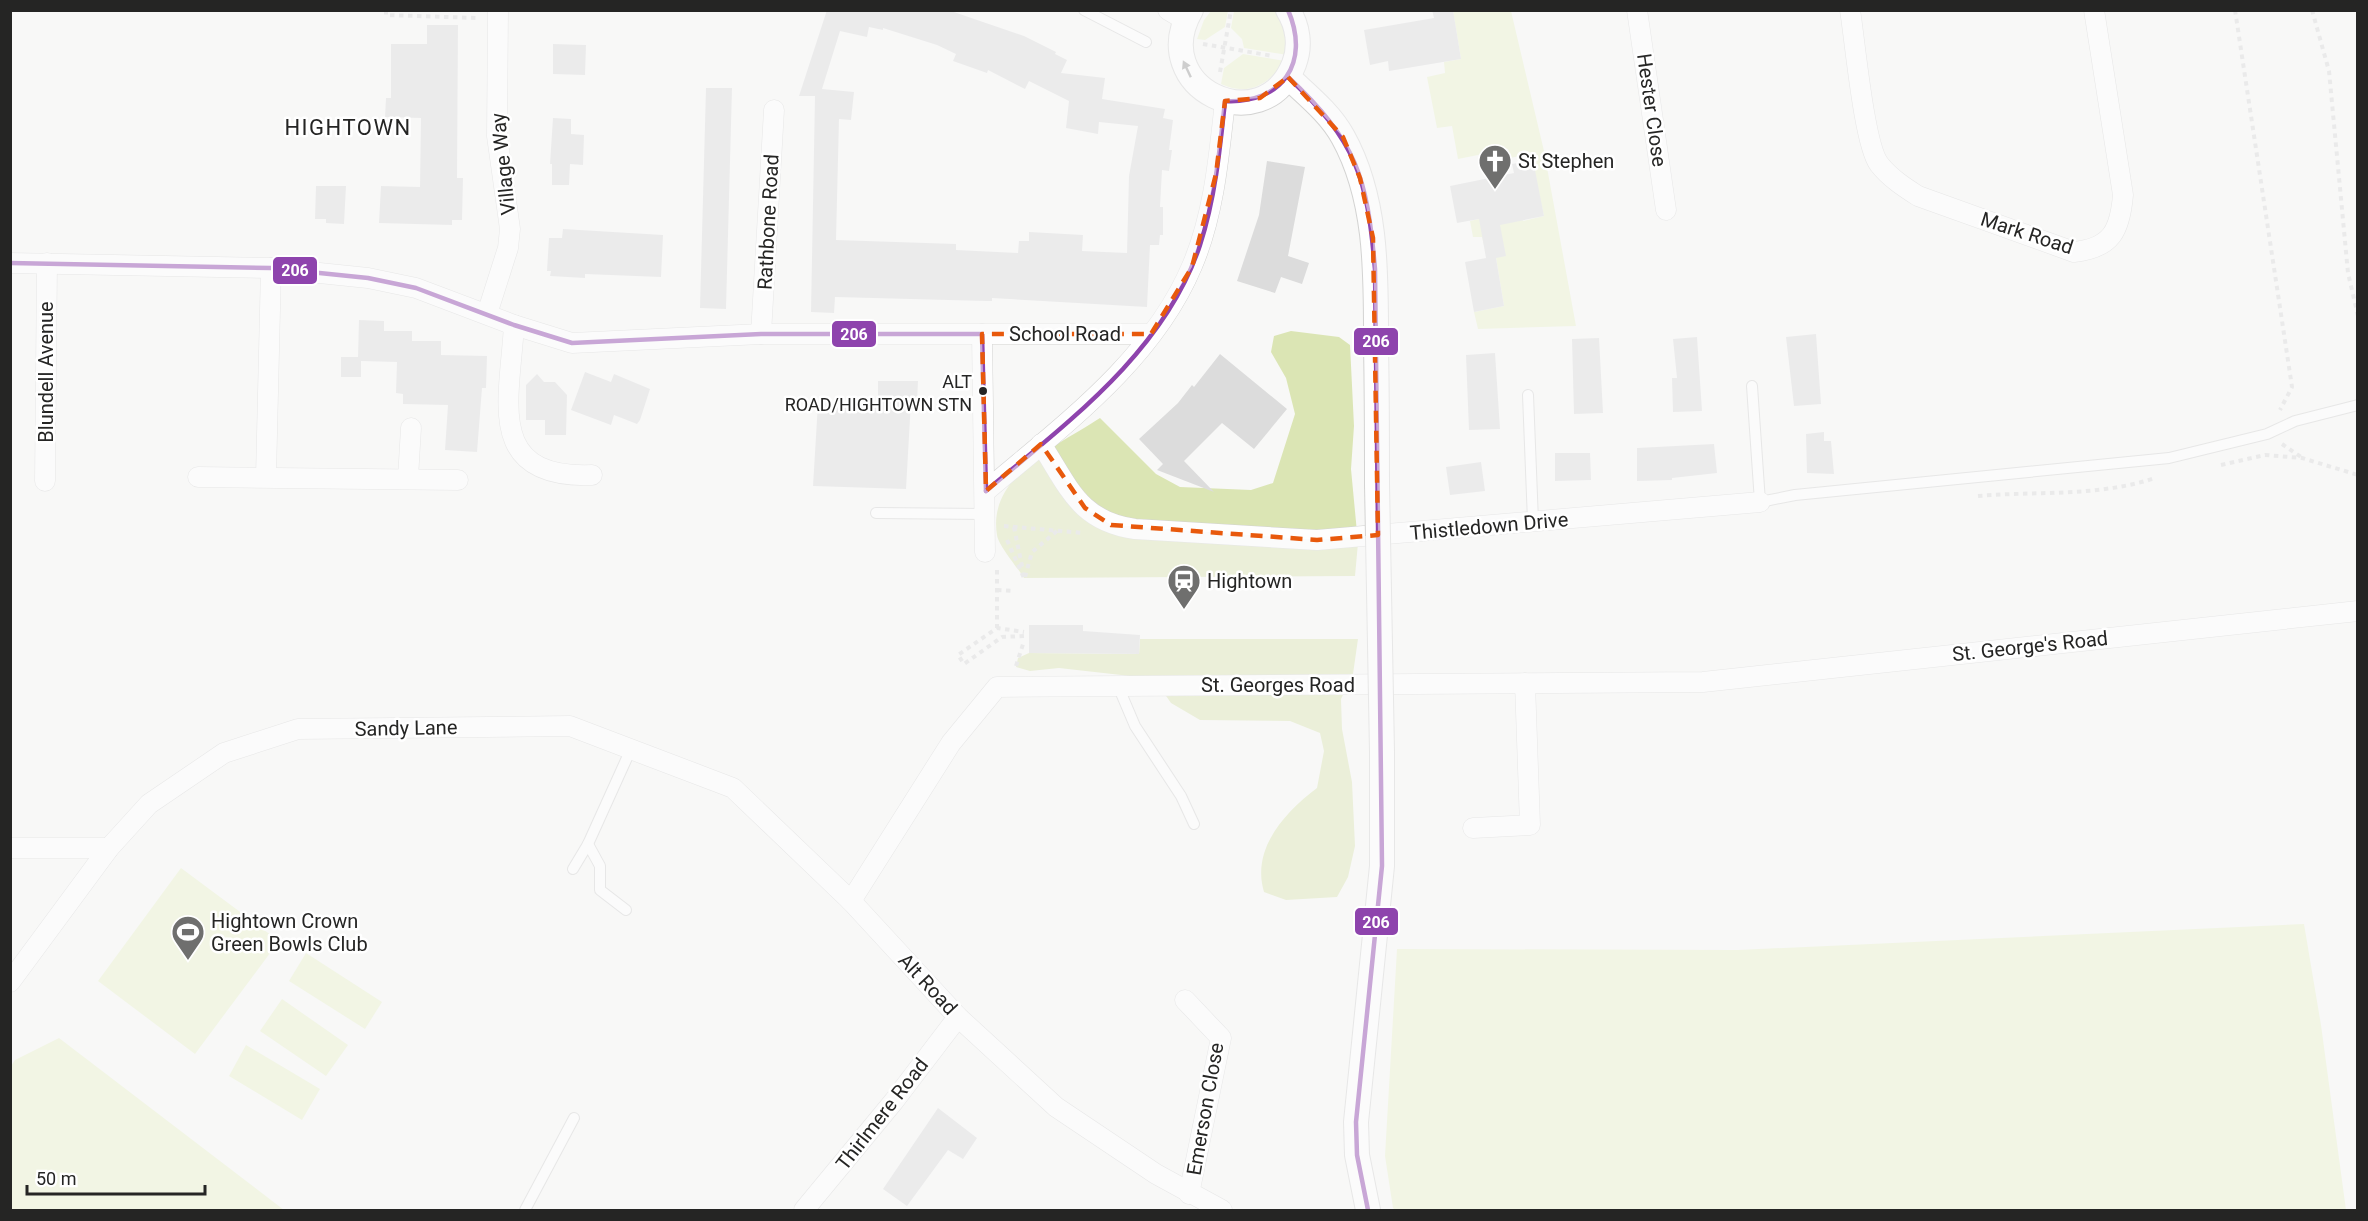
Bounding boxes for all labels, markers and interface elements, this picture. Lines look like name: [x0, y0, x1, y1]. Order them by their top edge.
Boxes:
street label: Hester Close: [1632, 52, 1672, 168]
one-way arrow: [1183, 61, 1192, 78]
street label: Village Way: [486, 111, 520, 216]
district label: HIGHTOWN: [284, 115, 412, 140]
church icon: St Stephen: [1477, 143, 1513, 190]
place label: St Stephen: [1518, 149, 1614, 173]
street label: Rathbone Road: [752, 154, 784, 290]
street label: Mark Road: [1978, 207, 2076, 259]
line badge: 206: [272, 256, 318, 285]
text: 206: [281, 261, 309, 280]
street label: Blundell Avenue: [34, 301, 58, 443]
line badge: 206: [831, 320, 877, 348]
street label: School Road: [1009, 322, 1121, 346]
text: 206: [840, 325, 868, 344]
line badge: 206: [1353, 327, 1399, 356]
text: 206: [1362, 332, 1390, 351]
place label: ALT ROAD/HIGHTOWN STN: [785, 371, 972, 415]
marker: ALT ROAD/HIGHTOWN STN: [977, 385, 989, 397]
street label: Thistledown Drive: [1409, 507, 1569, 545]
station icon: Hightown: [1166, 563, 1202, 610]
place label: Hightown: [1207, 569, 1292, 593]
street label: St. George's Road: [1951, 626, 2109, 666]
street label: St. Georges Road: [1201, 673, 1355, 697]
street label: Sandy Lane: [354, 715, 458, 741]
line badge: 206: [1354, 907, 1399, 936]
place label: Hightown Crown Green Bowls Club: [211, 909, 368, 956]
text: 206: [1362, 913, 1390, 932]
sports icon: Hightown Crown Green Bowls Club: [170, 914, 206, 961]
street label: Alt Road: [894, 948, 962, 1020]
street label: Emerson Close: [1182, 1041, 1228, 1177]
street label: Thirlmere Road: [831, 1053, 933, 1175]
scale bar: [27, 1158, 206, 1196]
text: 50 m: [36, 1168, 76, 1189]

